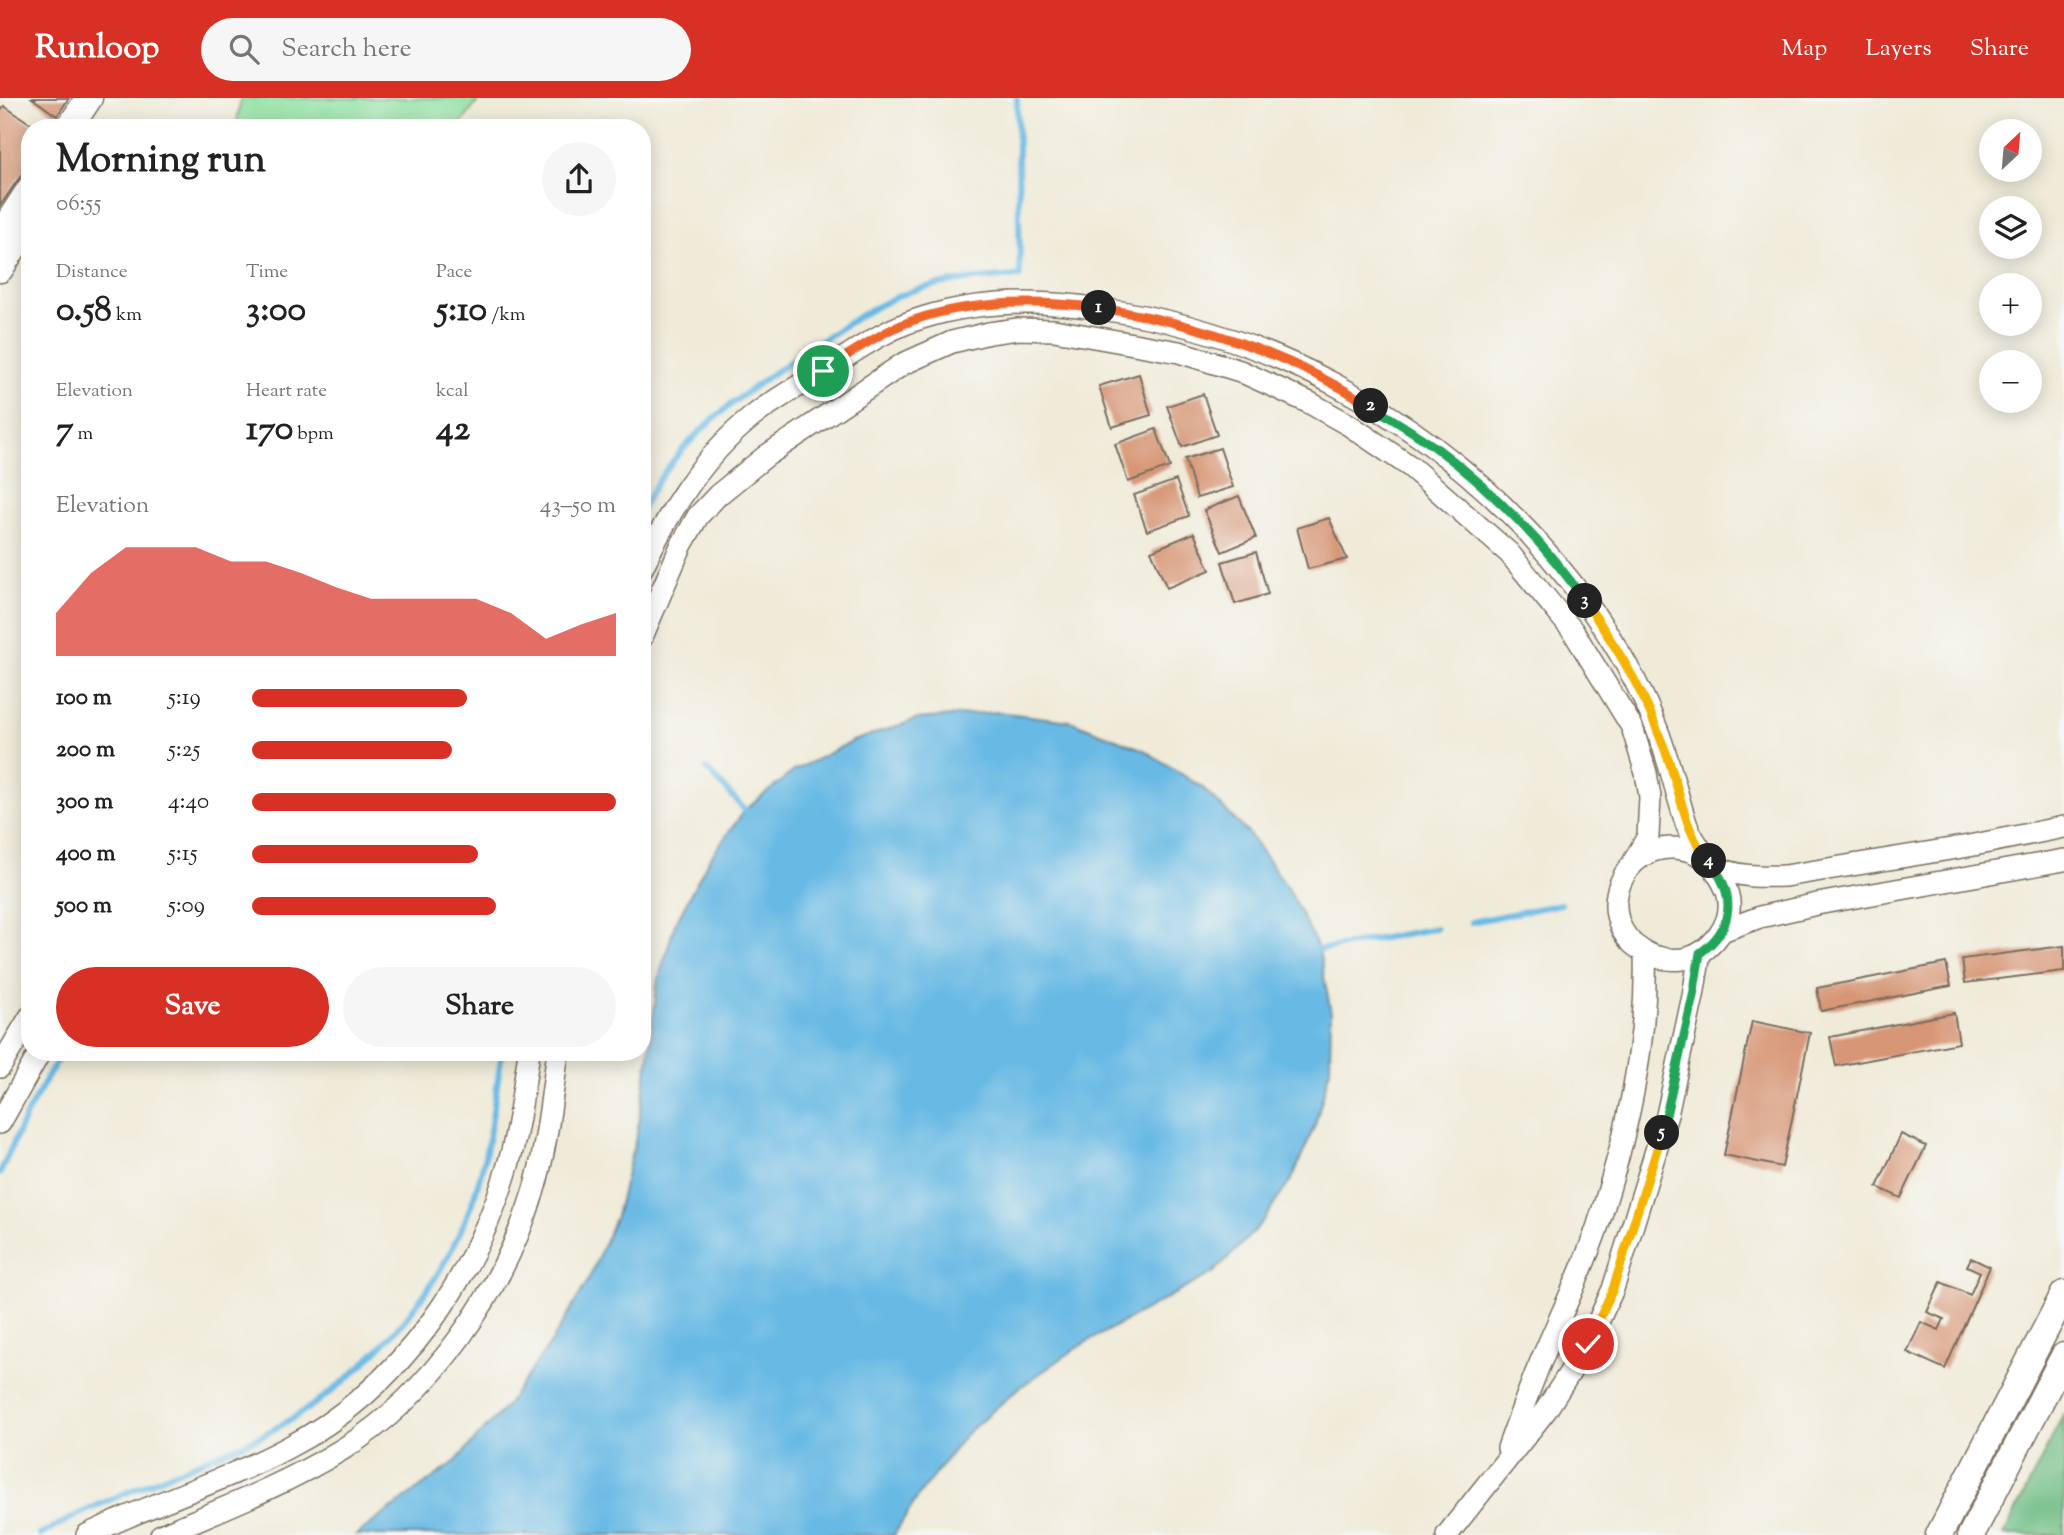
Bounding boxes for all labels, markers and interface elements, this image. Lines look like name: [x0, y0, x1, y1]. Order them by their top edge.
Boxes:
search box: [201, 18, 691, 81]
text: Runloop: [35, 25, 159, 73]
icon: search: [225, 30, 263, 68]
text: Search here: [281, 31, 412, 68]
text: Map: [1781, 32, 1827, 66]
text: Layers: [1865, 32, 1932, 66]
text: Share: [1970, 32, 2029, 66]
north arrow: [1979, 119, 2042, 182]
map controls: [1979, 119, 2042, 413]
text: Morning run: [56, 135, 266, 189]
button: share: [542, 142, 616, 216]
text: 06:55: [56, 188, 101, 221]
button: layers: [1979, 196, 2042, 259]
text: Distance: [56, 259, 128, 286]
text: Time: [246, 259, 288, 286]
text: Pace: [436, 259, 472, 286]
button: +: [1979, 273, 2042, 336]
text: 0.58: [56, 286, 112, 337]
text: 3:00: [246, 286, 306, 337]
text: 5:10: [436, 286, 487, 337]
pin: 1: [1082, 290, 1116, 326]
text: 1: [1095, 294, 1102, 321]
text: km: [112, 302, 142, 329]
text: /km: [487, 302, 526, 329]
pin: [793, 341, 853, 401]
button: −: [1979, 350, 2042, 413]
icon: arrive: [804, 352, 842, 390]
text: Elevation: [56, 378, 133, 405]
text: Heart rate: [246, 378, 327, 405]
text: kcal: [436, 378, 469, 405]
pin: 2: [1354, 388, 1388, 424]
text: 2: [1366, 392, 1375, 419]
text: 7: [56, 405, 74, 456]
text: 170: [246, 405, 293, 456]
text: 42: [436, 405, 470, 456]
text: m: [74, 421, 93, 448]
text: bpm: [293, 421, 334, 448]
text: Elevation: [56, 490, 149, 523]
text: 43–50 m: [540, 490, 616, 523]
pin: 3: [1568, 584, 1602, 618]
text: 3: [1581, 587, 1588, 614]
text: 100 m: [56, 682, 112, 715]
text: 5:19: [168, 682, 201, 715]
text: 200 m: [56, 734, 115, 767]
text: 5:25: [168, 734, 200, 767]
text: 300 m: [56, 786, 113, 819]
text: 4:40: [168, 786, 209, 819]
text: 400 m: [56, 838, 116, 871]
text: 5:15: [168, 838, 198, 871]
pin: 4: [1692, 844, 1726, 878]
text: 4: [1704, 847, 1713, 874]
text: 500 m: [56, 890, 112, 923]
text: 5:09: [168, 890, 205, 923]
button: Save: [56, 967, 329, 1047]
button: Share: [343, 967, 616, 1047]
pin: 5: [1644, 1116, 1680, 1150]
text: 5: [1658, 1119, 1665, 1146]
pin: [1558, 1314, 1618, 1374]
icon: check: [1569, 1325, 1607, 1363]

